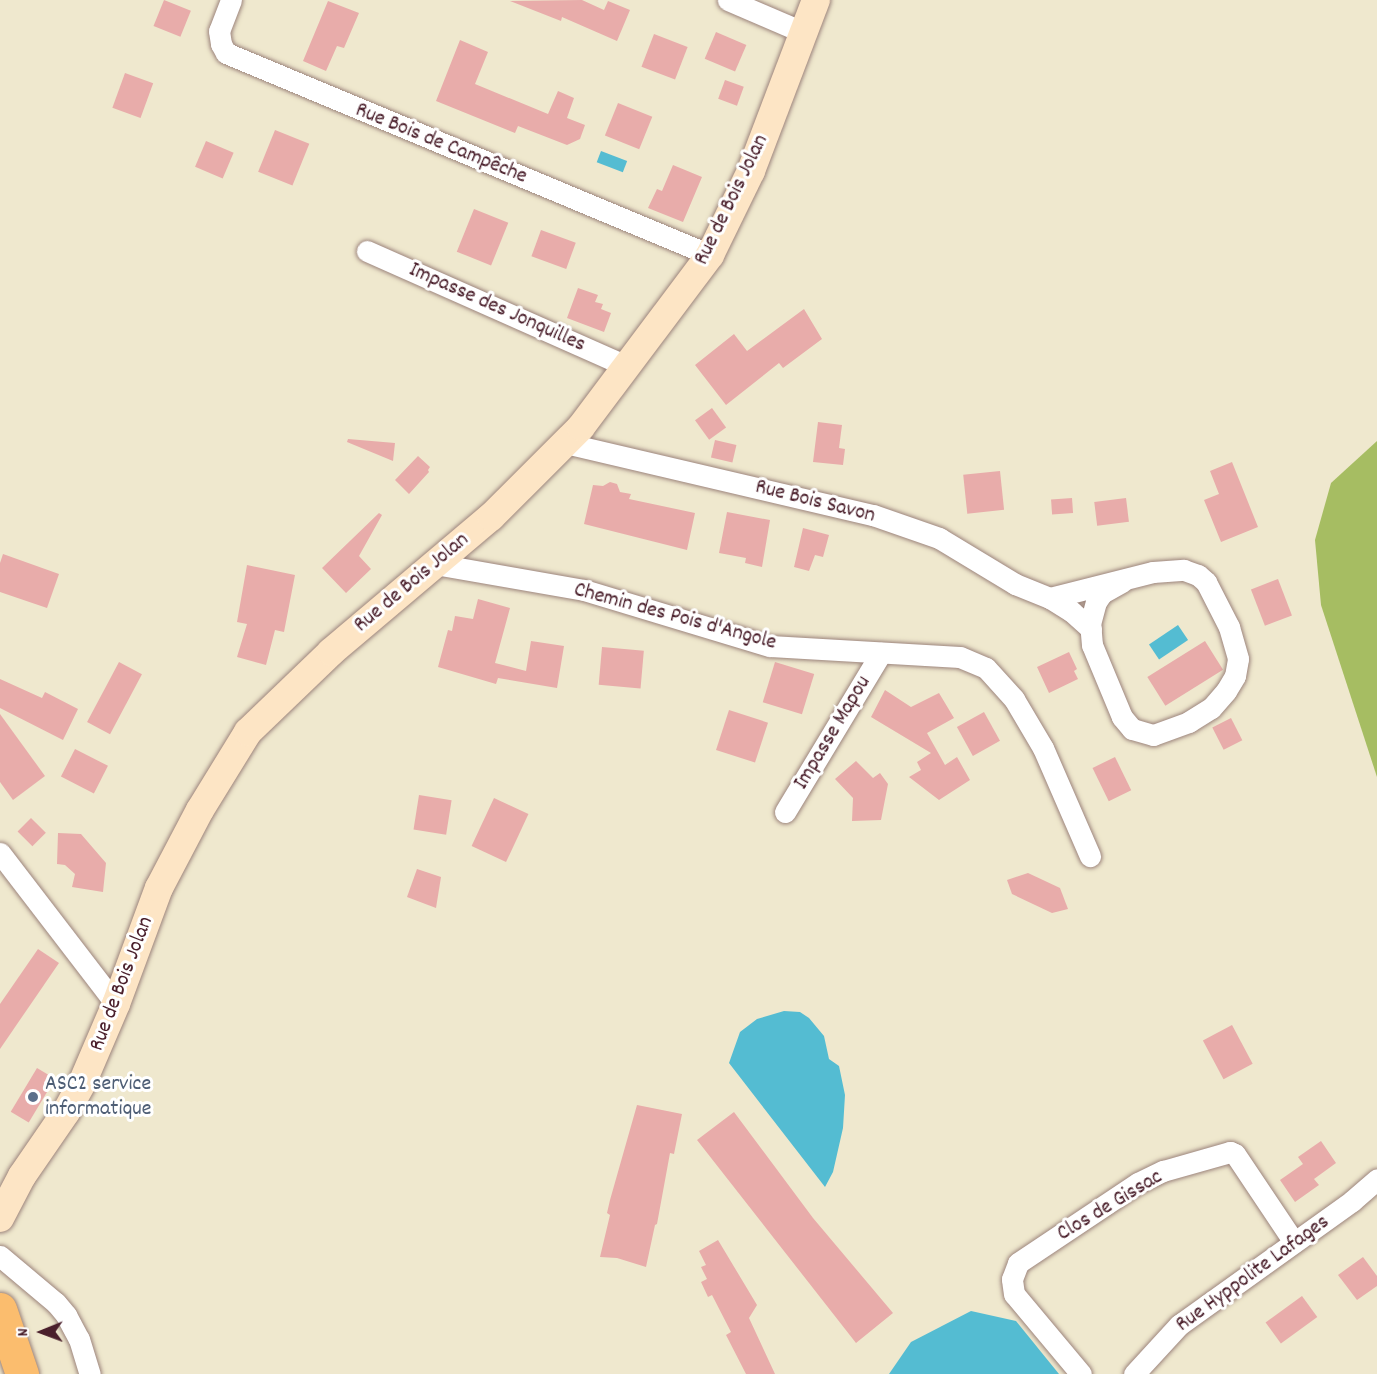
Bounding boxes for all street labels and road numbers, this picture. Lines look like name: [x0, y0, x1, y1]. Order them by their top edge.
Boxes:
street label: Rue Bois de Campêche: [351, 97, 531, 191]
street label: Rue de Bois Jolan: [689, 130, 775, 270]
street label: Impasse des Jonquilles: [405, 257, 589, 359]
street label: Rue Bois Savon: [752, 474, 878, 530]
street label: Rue de Bois Jolan: [349, 527, 475, 639]
street label: Chemin des Pois d'Angole: [571, 577, 779, 657]
street label: Impasse Mapou: [789, 671, 877, 795]
street label: Rue de Bois Jolan: [84, 913, 160, 1055]
street label: Clos de Gissac: [1053, 1164, 1167, 1248]
street label: Rue Hyppolite Lafages: [1171, 1209, 1335, 1339]

